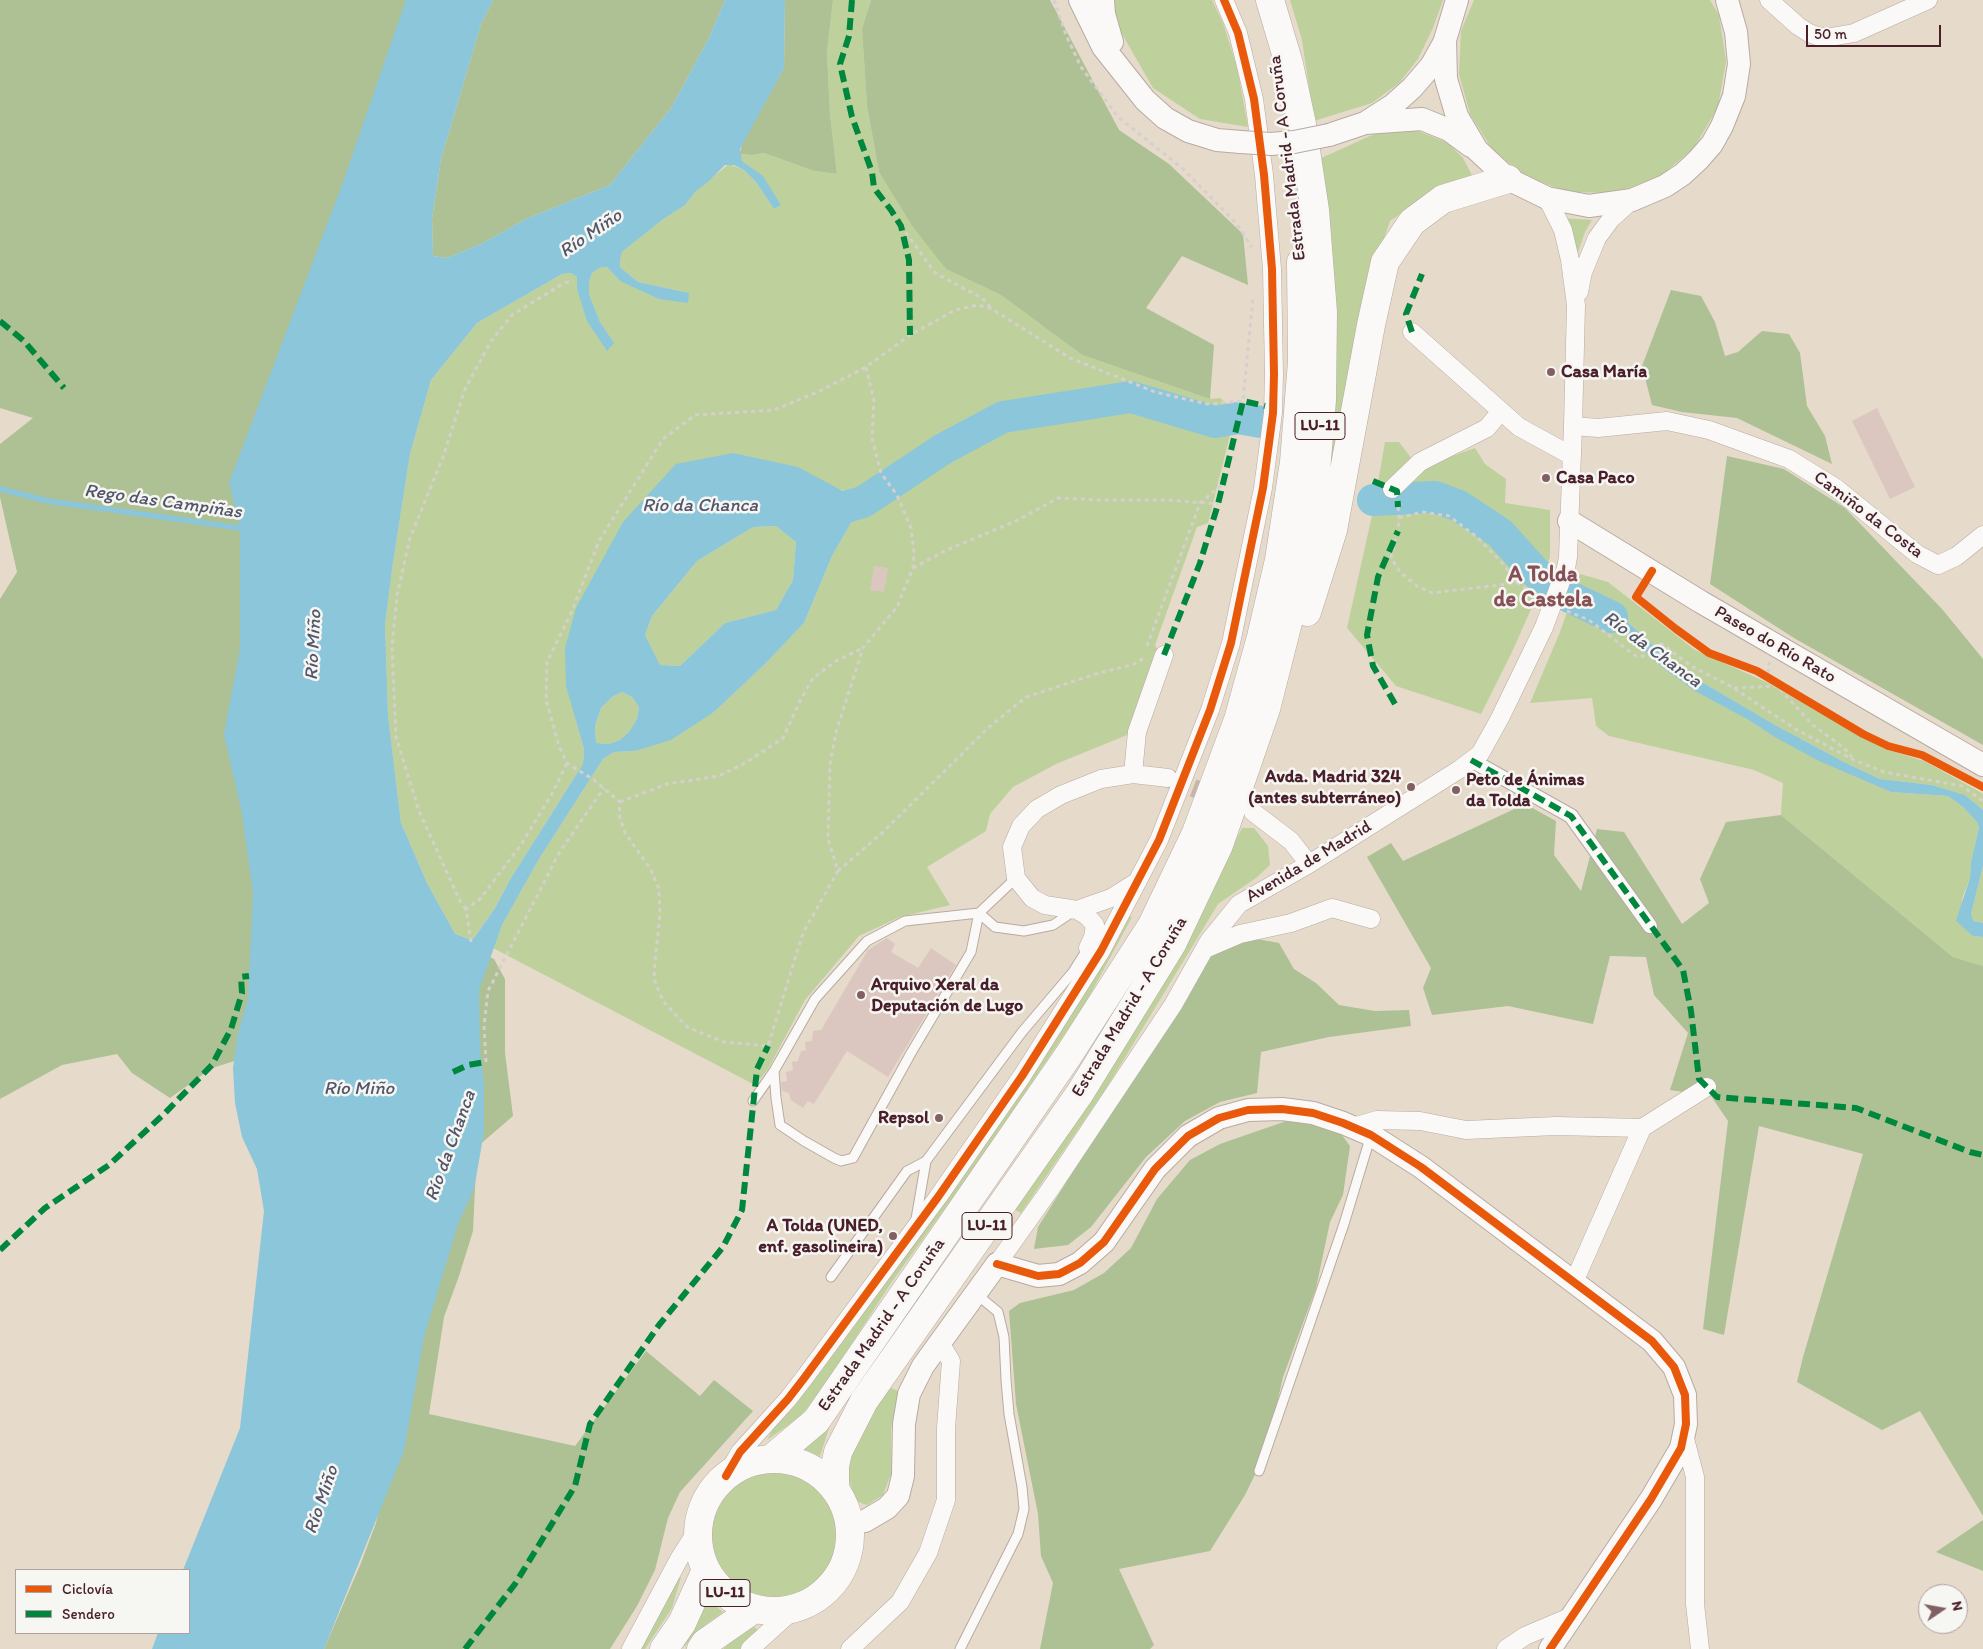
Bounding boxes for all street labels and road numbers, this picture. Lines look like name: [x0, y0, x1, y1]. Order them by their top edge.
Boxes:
street label: Estrada Madrid - A Coruña: [1265, 54, 1311, 262]
road number: LU-11: [1295, 412, 1345, 440]
street label: Camiño da Costa: [1809, 467, 1927, 563]
street label: Paseo do Río Rato: [1710, 601, 1840, 689]
street label: Avenida de Madrid: [1242, 816, 1376, 908]
street label: Estrada Madrid - A Coruña: [1067, 913, 1193, 1101]
road number: LU-11: [962, 1212, 1012, 1240]
street label: Estrada Madrid - A Coruña: [814, 1234, 950, 1416]
road number: LU-11: [700, 1580, 750, 1606]

